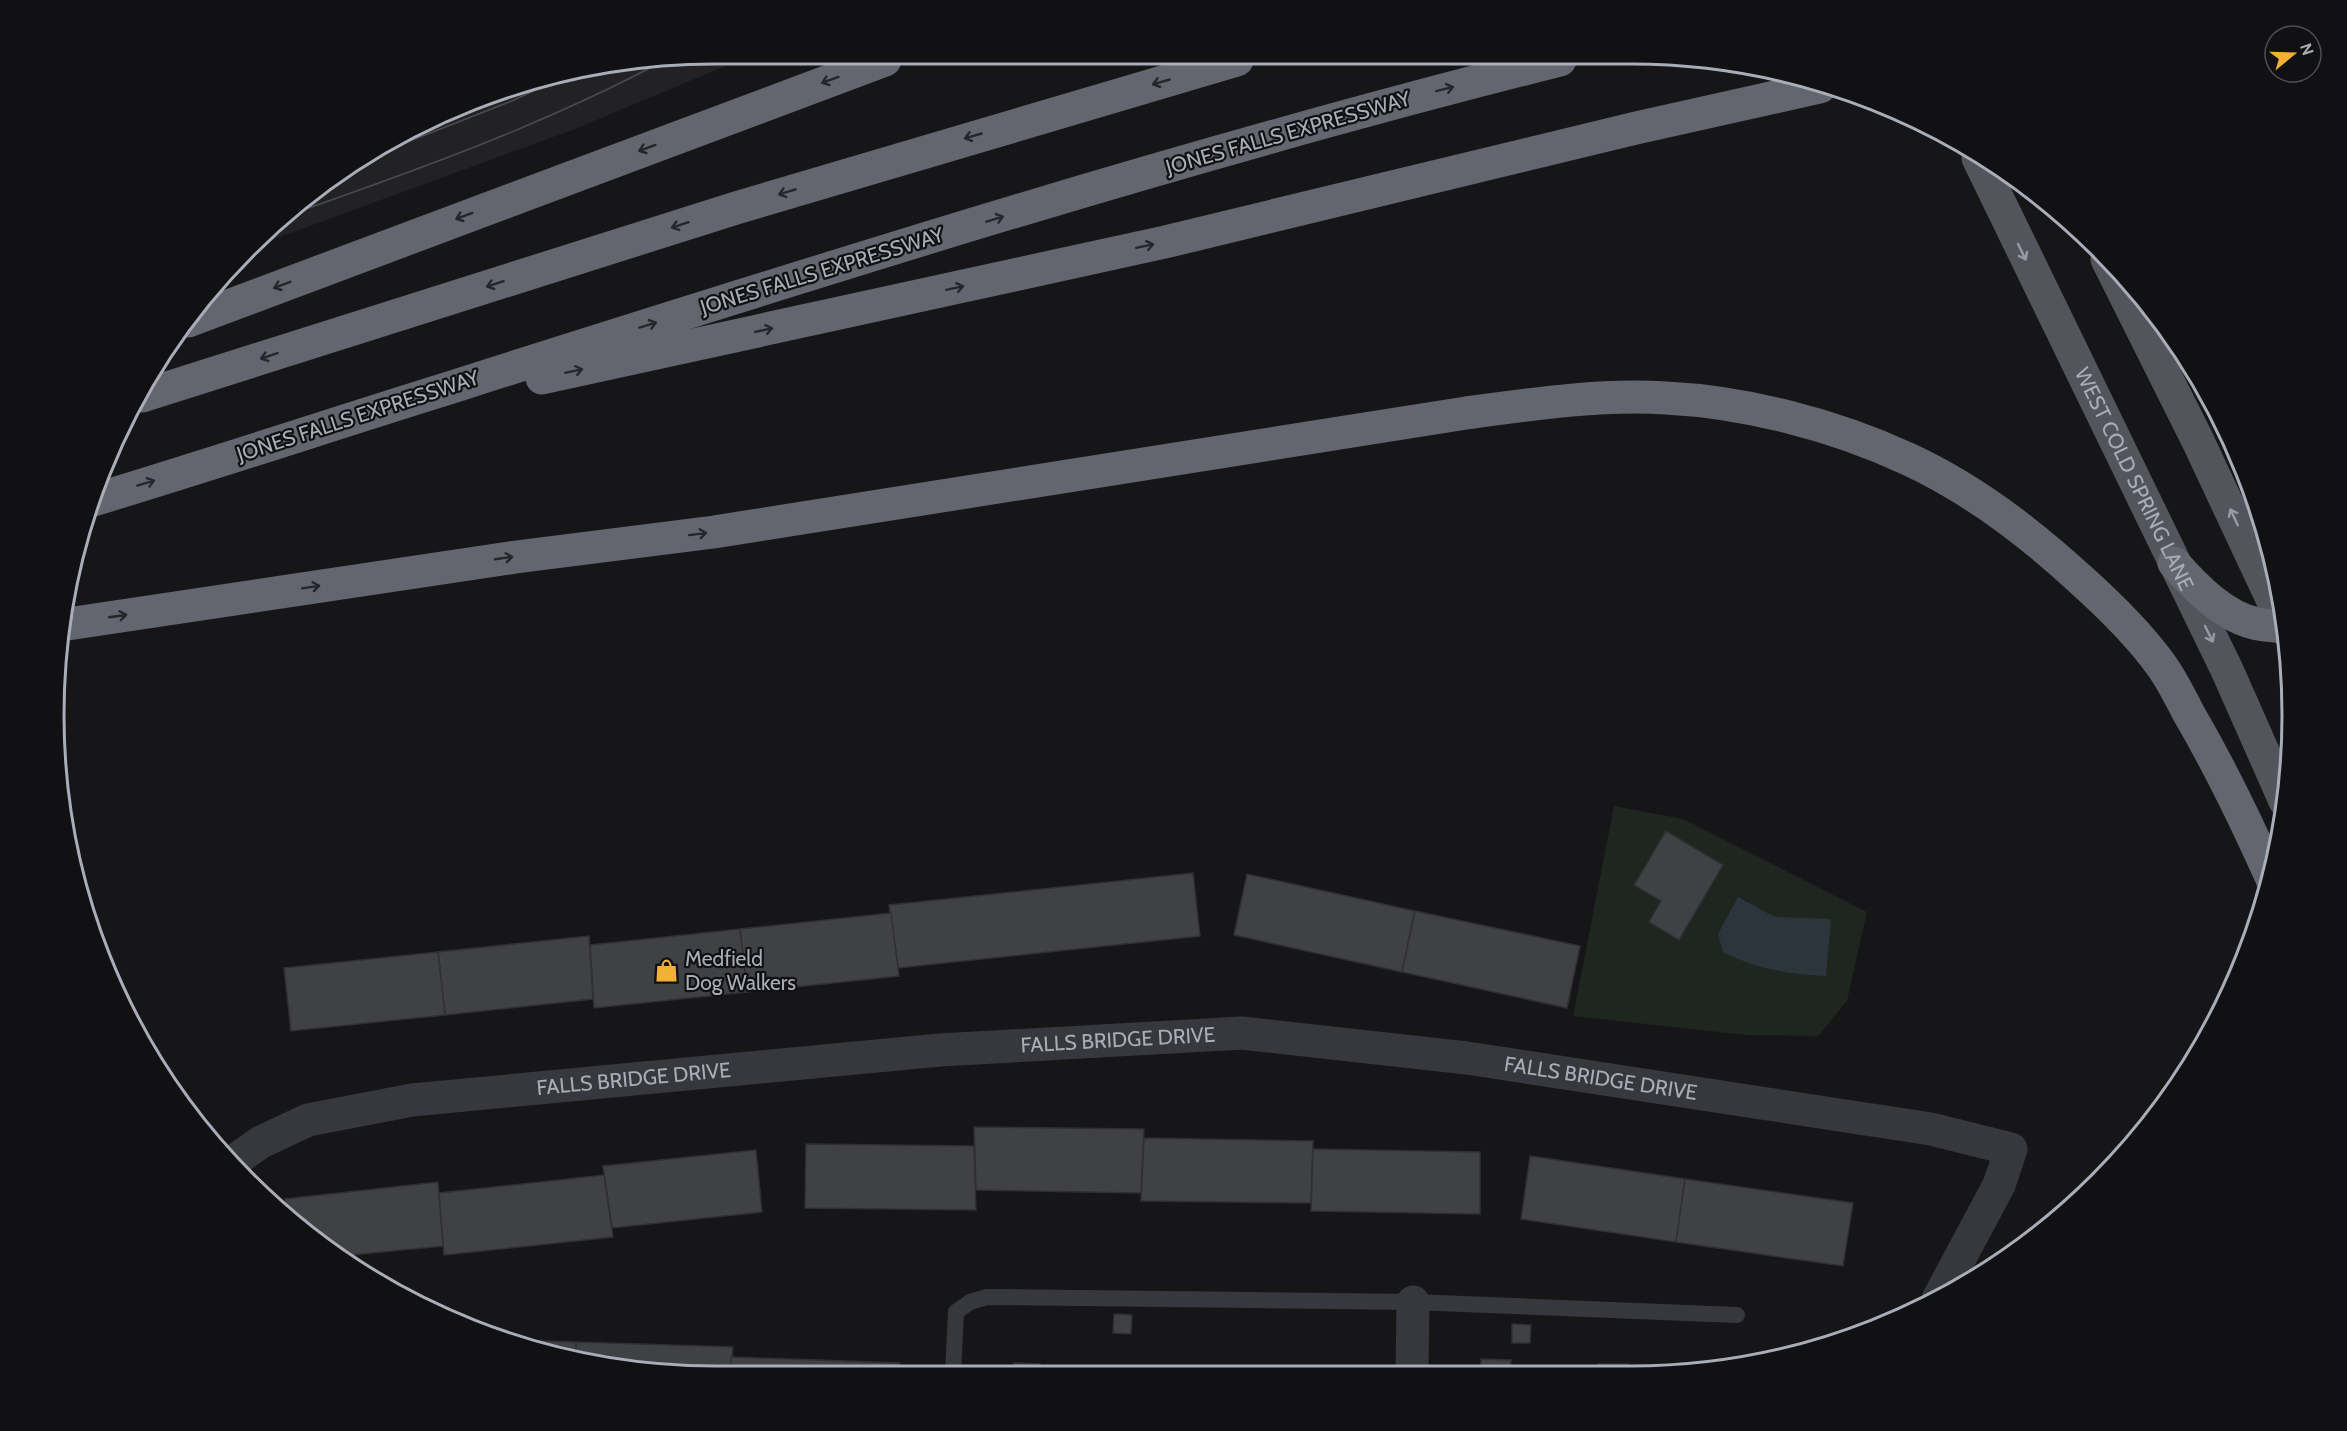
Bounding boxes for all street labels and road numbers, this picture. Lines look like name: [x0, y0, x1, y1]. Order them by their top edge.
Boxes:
street label: JONES FALLS EXPRESSWAY: [1162, 85, 1414, 180]
street label: JONES FALLS EXPRESSWAY: [696, 221, 948, 320]
street label: WEST COLD SPRING LANE: [2070, 363, 2199, 594]
street label: JONES FALLS EXPRESSWAY: [233, 364, 483, 467]
street label: FALLS BRIDGE DRIVE: [1020, 1022, 1216, 1057]
street label: FALLS BRIDGE DRIVE: [1503, 1051, 1699, 1105]
street label: FALLS BRIDGE DRIVE: [535, 1057, 732, 1100]

